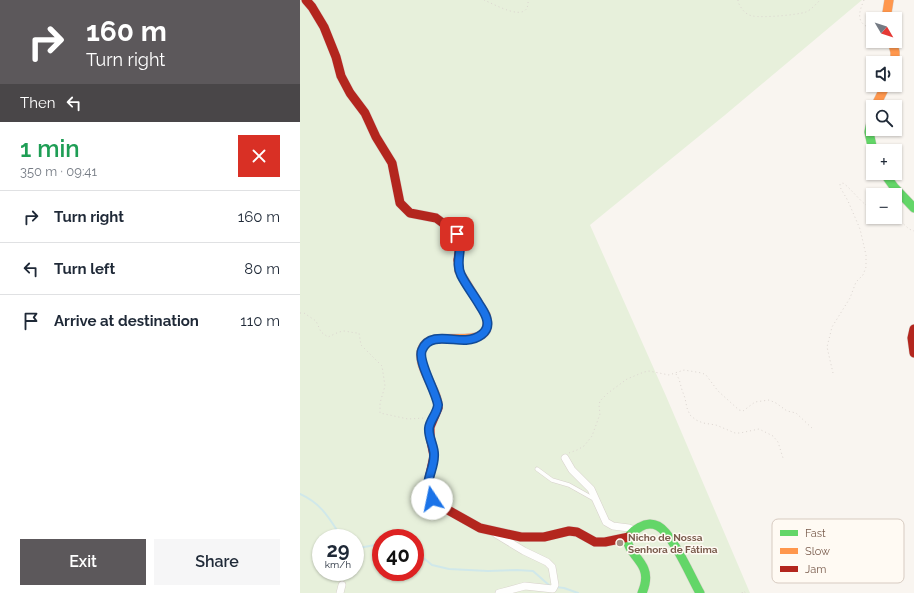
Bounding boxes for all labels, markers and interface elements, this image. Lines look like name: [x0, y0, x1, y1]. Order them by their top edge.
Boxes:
north arrow: [866, 12, 902, 48]
map controls: [866, 12, 902, 224]
text: 160 m: [86, 15, 167, 48]
icon: right: [20, 16, 72, 68]
text: Turn right: [86, 49, 165, 70]
button: sound: [866, 56, 902, 92]
icon: left: [63, 92, 85, 114]
text: Then: [20, 94, 55, 112]
button: search: [866, 100, 902, 136]
text: 1 min: [20, 134, 80, 163]
button: close: [238, 135, 280, 177]
button: +: [866, 144, 902, 180]
text: 350 m · 09:41: [20, 164, 97, 179]
button: −: [866, 188, 902, 224]
icon: right: [20, 206, 42, 228]
text: Turn right: [54, 208, 124, 226]
text: 160 m: [238, 208, 280, 226]
pin: [440, 217, 474, 251]
icon: arrive: [446, 223, 468, 245]
icon: left: [20, 258, 42, 280]
text: Turn left: [54, 260, 115, 278]
text: 80 m: [244, 260, 280, 278]
icon: arrive: [20, 310, 42, 332]
text: Arrive at destination: [54, 312, 199, 330]
text: 110 m: [240, 312, 280, 330]
position arrow: [411, 478, 453, 520]
legend: [772, 519, 904, 583]
text: Fast: [805, 527, 826, 540]
speed limit sign: 40: [372, 529, 424, 581]
place label: Nicho de Nossa Senhora de Fátima: [628, 532, 718, 555]
text: 29: [326, 538, 350, 562]
marker: Nicho de Nossa Senhora de Fátima: [615, 538, 625, 548]
button: Exit: [20, 539, 146, 585]
button: Share: [154, 539, 280, 585]
text: Slow: [805, 545, 830, 558]
text: km/h: [325, 559, 351, 570]
text: Jam: [805, 563, 826, 576]

